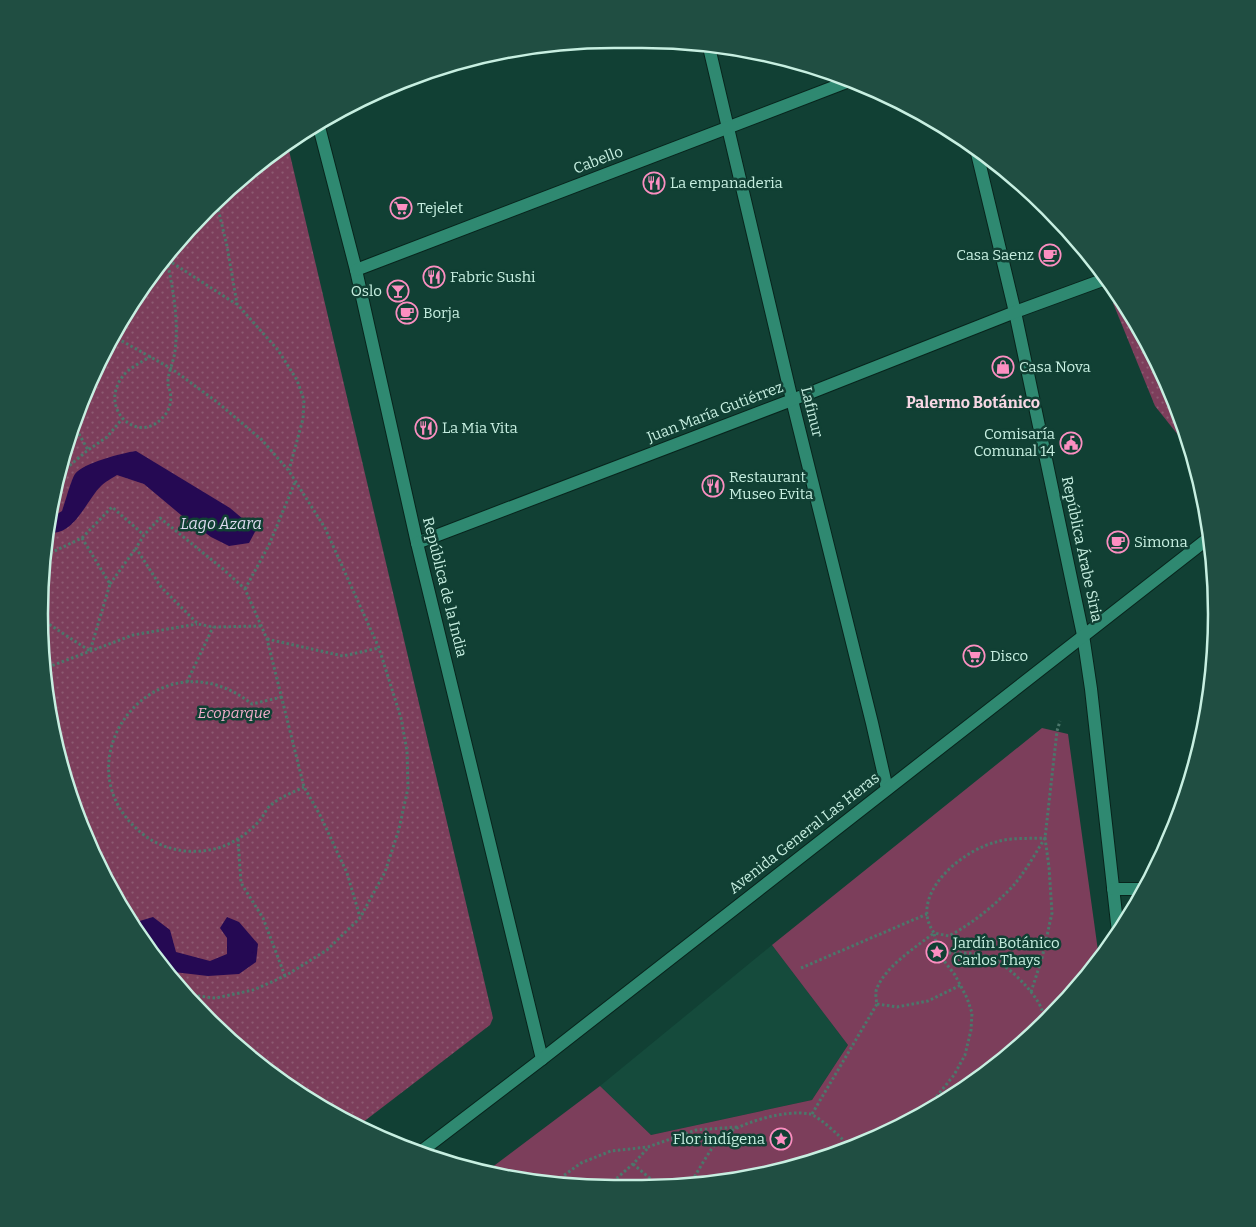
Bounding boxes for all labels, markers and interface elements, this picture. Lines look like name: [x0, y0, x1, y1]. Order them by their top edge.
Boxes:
street label: Cabello: [571, 142, 625, 178]
restaurant icon: La empanaderia: [642, 171, 666, 195]
place label: La empanaderia: [670, 174, 783, 192]
supermarket icon: Tejelet: [389, 196, 413, 220]
place label: Tejelet: [417, 199, 464, 217]
cafe icon: Casa Saenz: [1038, 243, 1062, 267]
place label: Casa Saenz: [956, 246, 1034, 264]
restaurant icon: Fabric Sushi: [422, 265, 446, 289]
place label: Fabric Sushi: [450, 268, 536, 286]
bar icon: Oslo: [386, 279, 410, 303]
place label: Oslo: [351, 282, 382, 300]
cafe icon: Borja: [395, 301, 419, 325]
place label: Borja: [423, 304, 460, 322]
shop icon: Casa Nova: [991, 355, 1015, 379]
place label: Casa Nova: [1019, 358, 1091, 376]
street label: Juan María Gutiérrez: [643, 378, 786, 447]
street label: Lafinur: [797, 385, 827, 440]
district label: Palermo Botánico: [906, 393, 1040, 412]
restaurant icon: La Mia Vita: [414, 416, 438, 440]
place label: La Mia Vita: [442, 419, 518, 437]
place label: Comisaría Comunal 14: [974, 425, 1055, 460]
public building icon: Comisaría Comunal 14: [1059, 431, 1083, 455]
place label: Restaurant Museo Evita: [729, 468, 813, 503]
restaurant icon: Restaurant Museo Evita: [701, 474, 725, 498]
street label: República Árabe Siria: [1058, 474, 1106, 624]
water label: Lago Azara: [180, 514, 262, 533]
street label: República de la India: [419, 515, 471, 659]
cafe icon: Simona: [1106, 530, 1130, 554]
place label: Simona: [1134, 533, 1188, 551]
supermarket icon: Disco: [962, 644, 986, 668]
place label: Disco: [990, 647, 1028, 665]
park label: Ecoparque: [198, 704, 271, 722]
street label: Avenida General Las Heras: [725, 769, 883, 897]
place label: Jardín Botánico Carlos Thays: [952, 934, 1060, 969]
place icon: Jardín Botánico Carlos Thays: [925, 940, 949, 964]
place icon: Flor indígena: [769, 1127, 793, 1151]
place label: Flor indígena: [673, 1130, 765, 1148]

